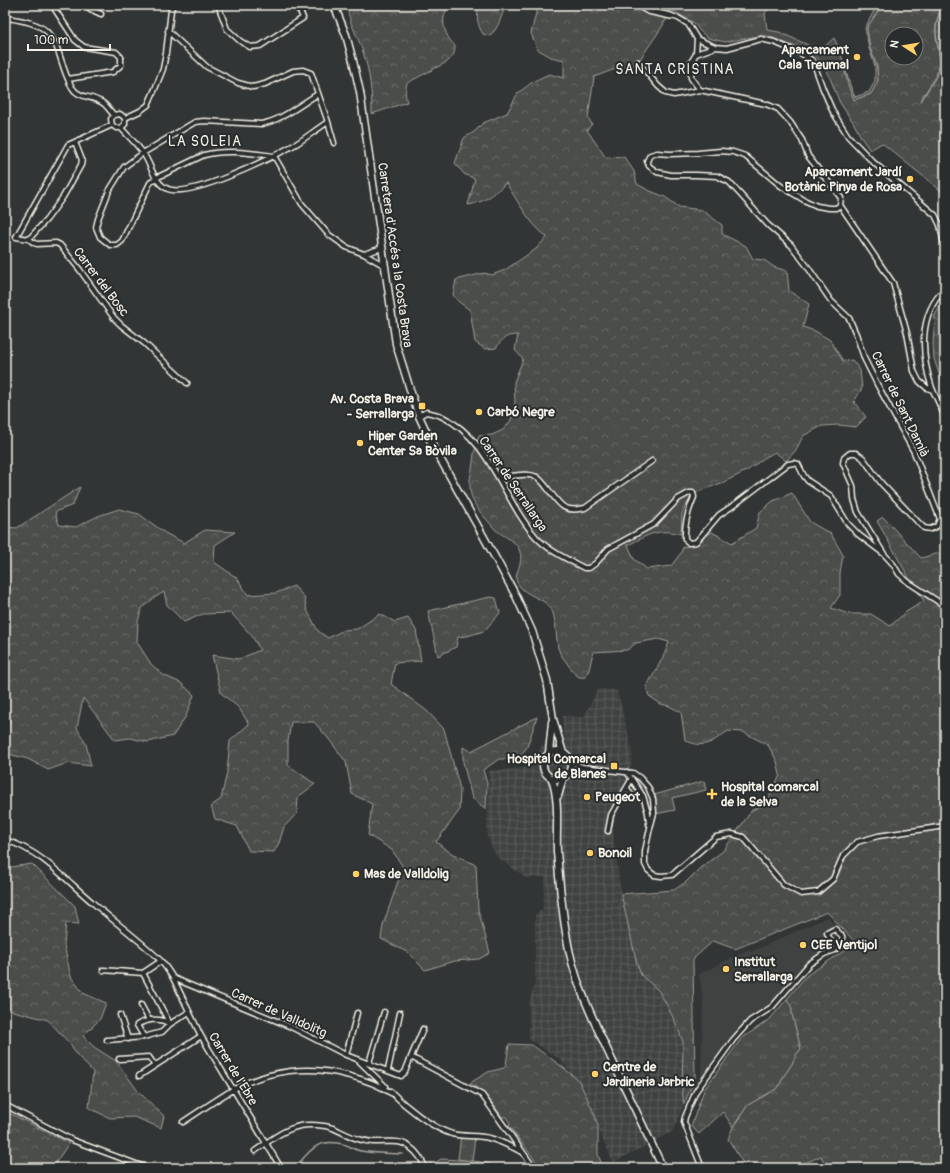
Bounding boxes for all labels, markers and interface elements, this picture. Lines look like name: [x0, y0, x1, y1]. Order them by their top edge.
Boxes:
scale bar: [28, 26, 110, 52]
north arrow: [884, 26, 924, 66]
text: 100 m: [34, 33, 69, 48]
text: N: [888, 38, 902, 49]
place label: Aparcament Cala Treumal: [779, 42, 850, 73]
marker: Aparcament Cala Treumal: [852, 52, 862, 62]
district label: SANTA CRISTINA: [615, 61, 735, 78]
district label: LA SOLEIA: [168, 133, 242, 150]
street label: Carretera d'Accés a la Costa Brava: [374, 162, 416, 348]
place label: Aparcament Jardí Botànic Pinya de Rosa: [784, 164, 902, 195]
marker: Aparcament Jardí Botànic Pinya de Rosa: [905, 174, 915, 184]
street label: Carrer del Bosc: [70, 244, 132, 320]
street label: Carrer de Sant Damià: [868, 349, 932, 459]
place label: Av. Costa Brava - Serrallarga: [330, 391, 414, 422]
marker: Av. Costa Brava - Serrallarga: [417, 401, 427, 411]
place label: Carbó Negre: [487, 404, 555, 420]
marker: Carbó Negre: [474, 407, 484, 417]
place label: Hiper Garden Center Sa Bòvila: [368, 428, 457, 459]
street label: Carrer de Serrallarga: [475, 433, 551, 535]
marker: Hiper Garden Center Sa Bòvila: [355, 438, 365, 448]
place label: Hospital Comarcal de Blanes: [507, 751, 606, 782]
marker: Hospital Comarcal de Blanes: [609, 761, 619, 771]
place label: Hospital comarcal de la Selva: [721, 779, 819, 810]
marker: Hospital comarcal de la Selva: [706, 788, 718, 800]
place label: Peugeot: [595, 789, 641, 805]
marker: Peugeot: [582, 792, 592, 802]
place label: Bonoil: [598, 845, 632, 861]
marker: Bonoil: [585, 848, 595, 858]
place label: Mas de Valldolig: [364, 866, 449, 882]
marker: Mas de Valldolig: [351, 869, 361, 879]
place label: CEE Ventijol: [811, 937, 877, 953]
marker: CEE Ventijol: [798, 940, 808, 950]
place label: Institut Serrallarga: [734, 954, 793, 985]
marker: Institut Serrallarga: [721, 964, 731, 974]
street label: Carrer de Valldolitg: [229, 985, 330, 1041]
street label: Carrer de l'Ebre: [205, 1030, 261, 1109]
place label: Centre de Jardineria Jarbric: [603, 1059, 695, 1090]
marker: Centre de Jardineria Jarbric: [590, 1069, 600, 1079]

